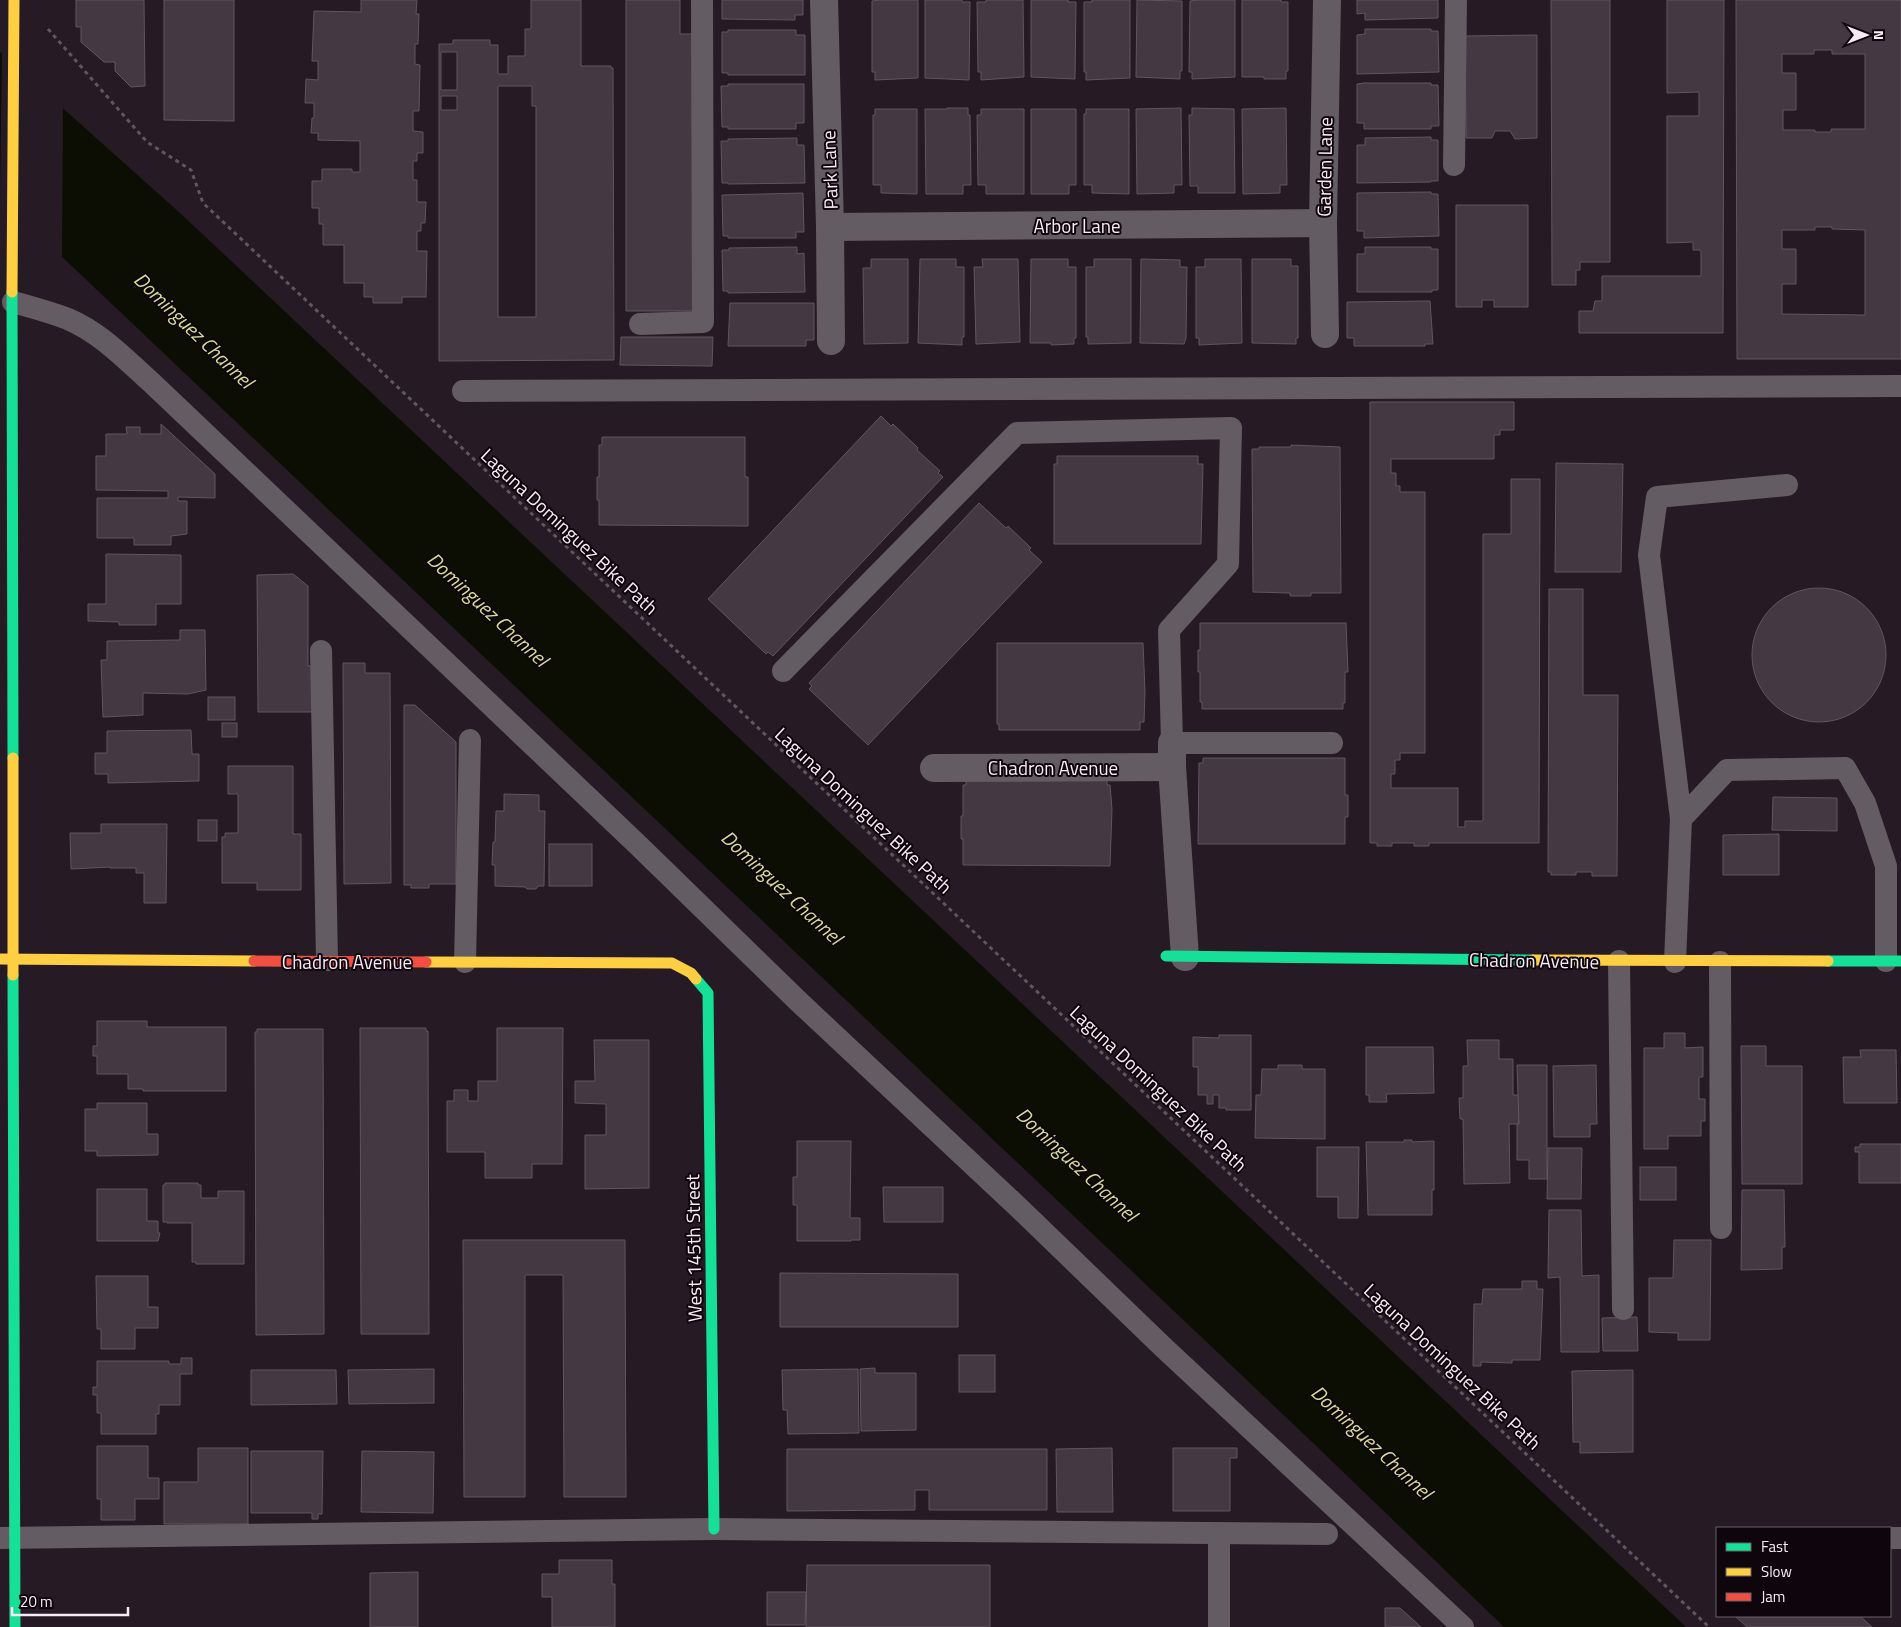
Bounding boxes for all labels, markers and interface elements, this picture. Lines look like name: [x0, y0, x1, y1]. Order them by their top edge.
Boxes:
north arrow: [1841, 10, 1891, 60]
text: N: [1869, 30, 1890, 40]
street label: Garden Lane: [1309, 117, 1339, 217]
street label: Park Lane: [813, 130, 845, 210]
street label: Arbor Lane: [1033, 211, 1121, 240]
water label: Dominguez Channel: [127, 265, 263, 397]
street label: Laguna Dominguez Bike Path: [475, 441, 665, 621]
water label: Dominguez Channel: [420, 544, 558, 676]
street label: Laguna Dominguez Bike Path: [769, 720, 959, 900]
street label: Chadron Avenue: [988, 753, 1118, 782]
water label: Dominguez Channel: [714, 822, 852, 954]
street label: Chadron Avenue: [1469, 944, 1599, 976]
street label: Chadron Avenue: [282, 947, 412, 976]
street label: Laguna Dominguez Bike Path: [1064, 998, 1254, 1178]
water label: Dominguez Channel: [1009, 1099, 1147, 1231]
street label: West 145th Street: [677, 1174, 709, 1322]
street label: Laguna Dominguez Bike Path: [1358, 1276, 1548, 1456]
water label: Dominguez Channel: [1304, 1377, 1442, 1509]
legend: [1716, 1527, 1891, 1617]
text: Fast: [1761, 1535, 1789, 1558]
text: Slow: [1761, 1560, 1792, 1583]
scale bar: [12, 1584, 129, 1616]
text: Jam: [1761, 1585, 1785, 1608]
text: 20 m: [20, 1590, 53, 1613]

